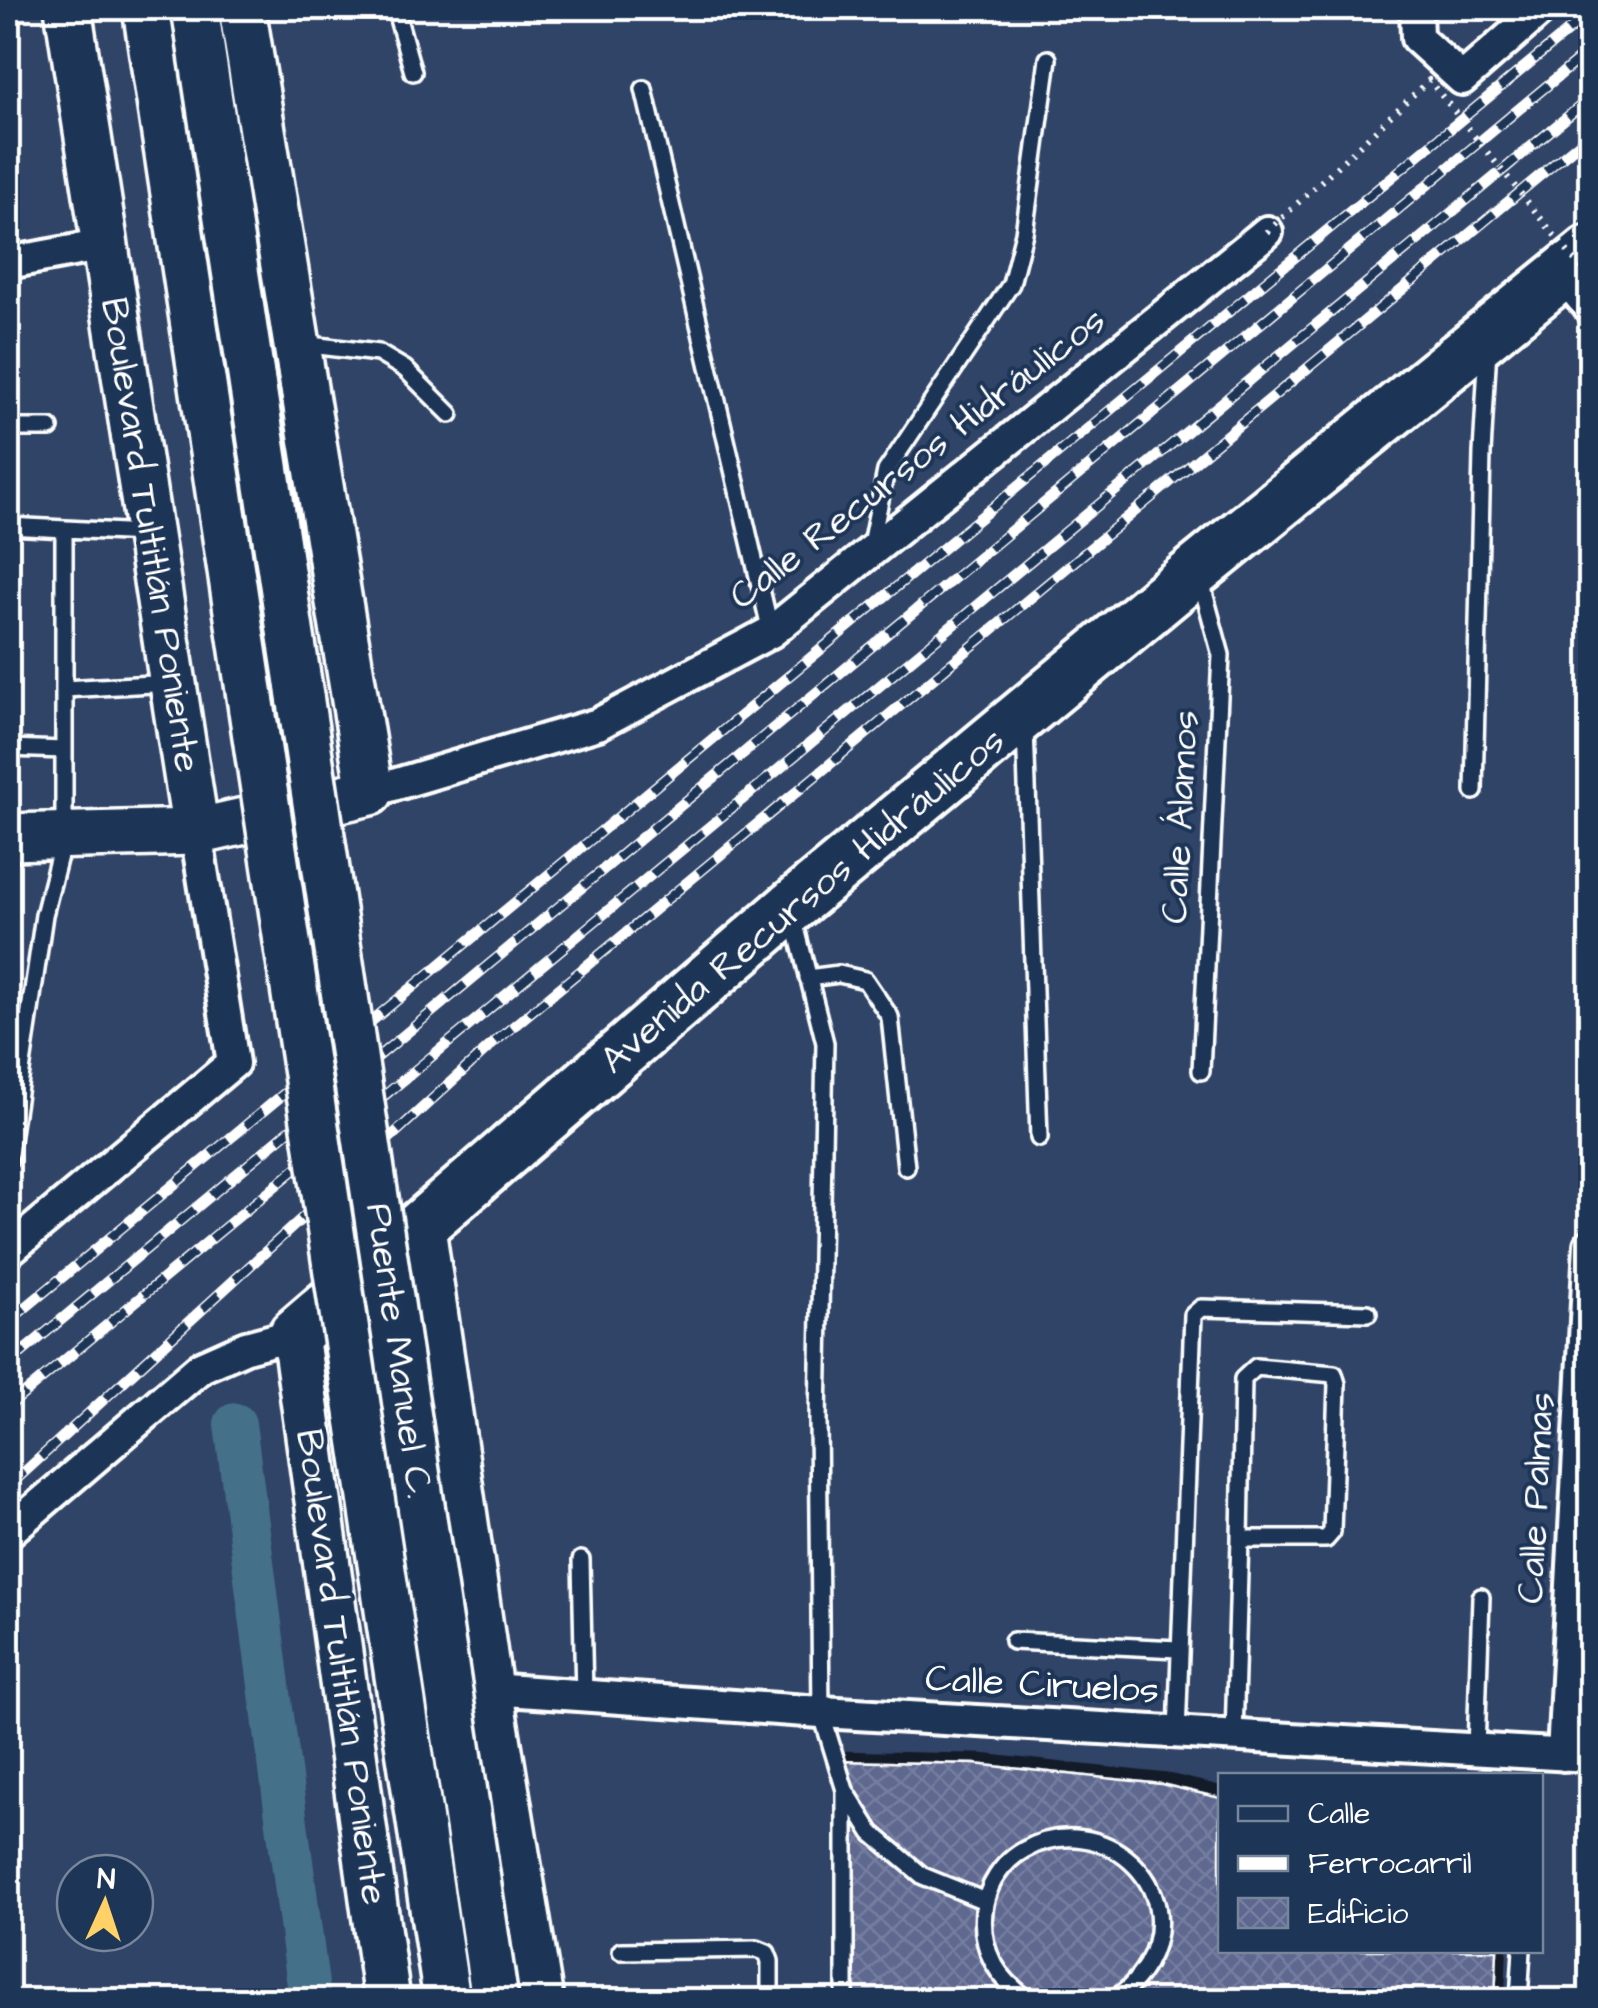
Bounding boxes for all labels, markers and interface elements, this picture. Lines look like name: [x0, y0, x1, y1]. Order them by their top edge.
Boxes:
street label: Boulevard Tultitlán Poniente: [87, 294, 213, 776]
street label: Calle Recursos Hidráulicos: [719, 295, 1117, 623]
street label: Calle Álamos: [1149, 709, 1213, 925]
street label: Avenida Recursos Hidráulicos: [589, 716, 1017, 1086]
street label: Puente Manuel C.: [352, 1200, 444, 1502]
street label: Calle Palmas: [1506, 1391, 1568, 1605]
street label: Boulevard Tultitlán Poniente: [282, 1426, 400, 1908]
street label: Calle Ciruelos: [924, 1653, 1160, 1717]
legend: [1218, 1773, 1543, 1953]
text: Calle: [1308, 1793, 1370, 1835]
text: Ferrocarril: [1308, 1843, 1472, 1885]
north arrow: [55, 1853, 155, 1953]
text: N: [96, 1860, 116, 1899]
text: Edificio: [1308, 1893, 1409, 1935]

